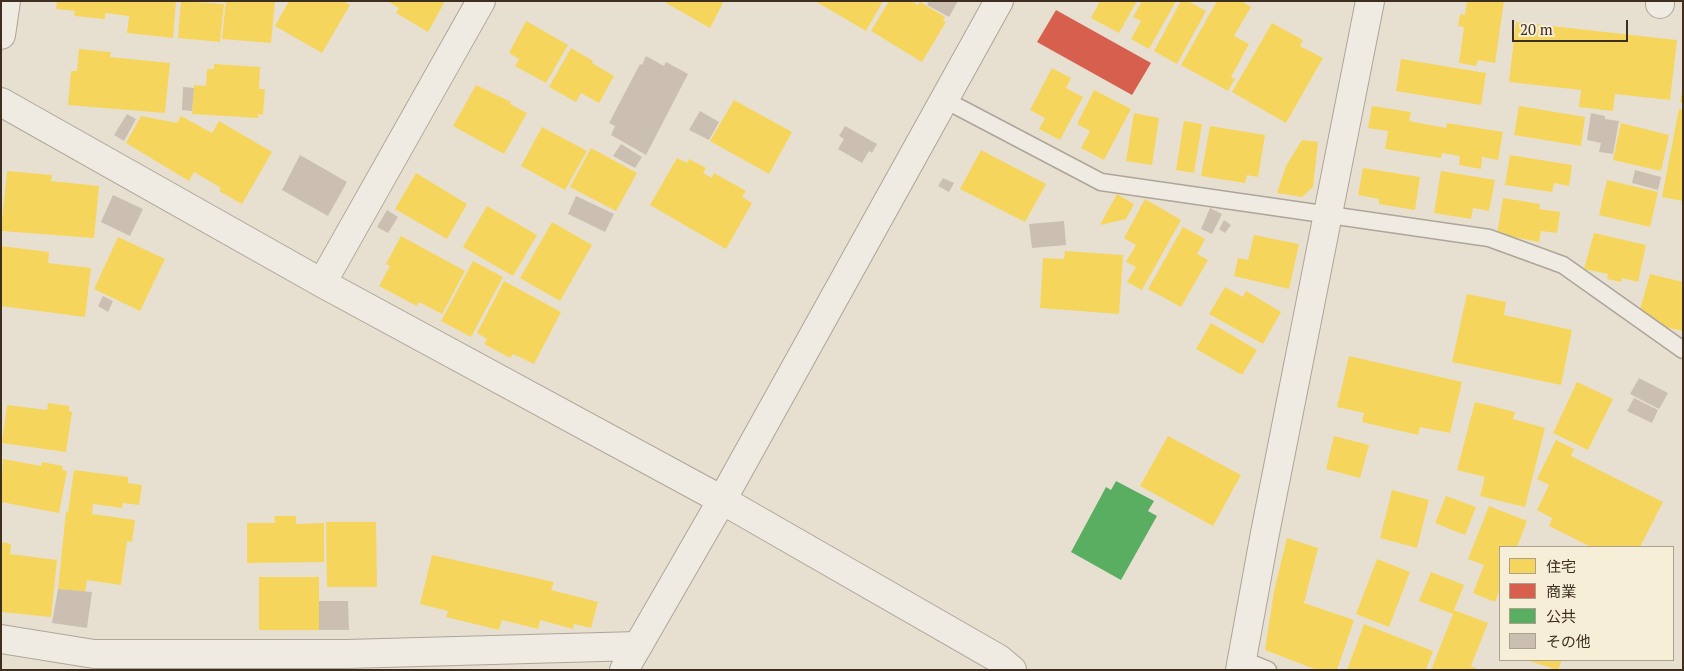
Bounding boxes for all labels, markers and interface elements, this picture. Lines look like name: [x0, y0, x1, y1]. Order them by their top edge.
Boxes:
scale bar: [1514, 10, 1630, 42]
text: 20 m: [1520, 19, 1553, 39]
legend: [1499, 546, 1674, 661]
text: 住宅: [1546, 556, 1576, 576]
text: 商業: [1546, 581, 1576, 601]
text: 公共: [1546, 606, 1576, 626]
text: その他: [1546, 631, 1591, 651]

